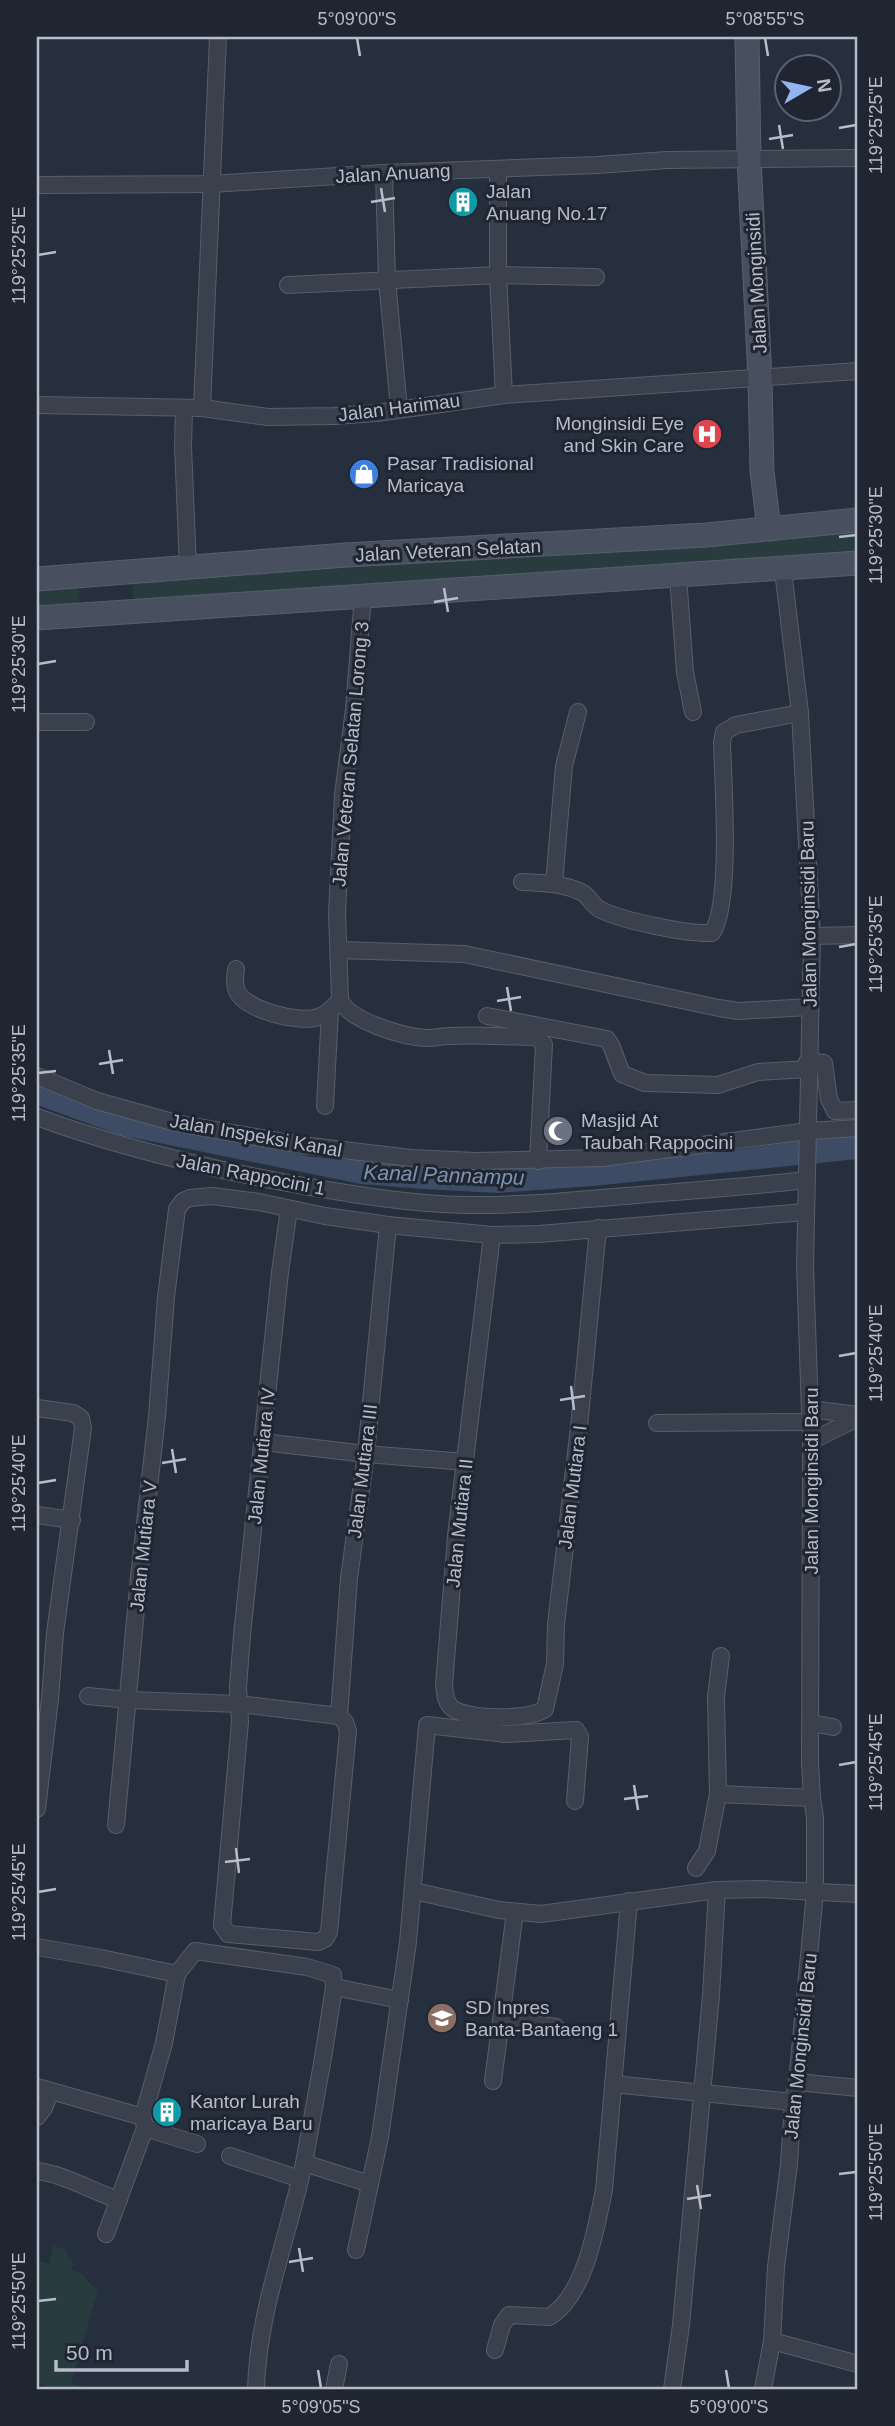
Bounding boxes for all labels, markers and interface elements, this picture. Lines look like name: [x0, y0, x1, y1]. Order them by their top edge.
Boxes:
text: 5°09'00"S: [317, 9, 397, 29]
text: 5°08'55"S: [725, 9, 805, 29]
north arrow: [772, 52, 842, 122]
text: 119°25'25"E: [866, 76, 886, 174]
text: N: [813, 77, 836, 94]
street label: Jalan Anuang: [335, 160, 451, 187]
place label: Jalan Anuang No.17: [486, 181, 608, 224]
building icon: Jalan Anuang No.17: [446, 185, 480, 219]
text: 119°25'25"E: [9, 206, 29, 304]
street label: Jalan Monginsidi: [742, 212, 771, 354]
street label: Jalan Harimau: [337, 390, 461, 425]
place label: Monginsidi Eye and Skin Care: [555, 413, 684, 456]
hospital icon: Monginsidi Eye and Skin Care: [690, 417, 724, 451]
place label: Pasar Tradisional Maricaya: [387, 453, 534, 496]
shop icon: Pasar Tradisional Maricaya: [347, 457, 381, 491]
text: 119°25'30"E: [866, 486, 886, 584]
street label: Jalan Veteran Selatan: [355, 535, 541, 566]
text: 119°25'30"E: [9, 615, 29, 713]
street label: Jalan Veteran Selatan Lorong 3: [328, 621, 373, 888]
street label: Jalan Monginsidi Baru: [796, 820, 821, 1008]
text: 119°25'35"E: [866, 895, 886, 993]
text: 119°25'35"E: [9, 1024, 29, 1122]
street label: Jalan Inspeksi Kanal: [168, 1110, 344, 1161]
place label: Masjid At Taubah Rappocini: [581, 1110, 733, 1153]
mosque icon: Masjid At Taubah Rappocini: [541, 1114, 575, 1148]
street label: Jalan Rappocini 1: [175, 1150, 327, 1199]
water label: Kanal Pannampu: [363, 1160, 525, 1189]
text: 119°25'40"E: [866, 1304, 886, 1402]
street label: Jalan Mutiara IV: [244, 1386, 279, 1525]
street label: Jalan Monginsidi Baru: [801, 1388, 822, 1574]
street label: Jalan Mutiara III: [344, 1403, 381, 1539]
street label: Jalan Mutiara I: [554, 1424, 591, 1550]
text: 119°25'40"E: [9, 1434, 29, 1532]
street label: Jalan Mutiara II: [442, 1457, 477, 1589]
street label: Jalan Mutiara V: [126, 1479, 161, 1613]
text: 119°25'45"E: [866, 1713, 886, 1811]
text: 119°25'45"E: [9, 1843, 29, 1941]
street label: Jalan Monginsidi Baru: [780, 1952, 821, 2140]
place label: SD Inpres Banta-Bantaeng 1: [465, 1997, 618, 2040]
school or university icon: SD Inpres Banta-Bantaeng 1: [425, 2001, 459, 2035]
place label: Kantor Lurah maricaya Baru: [190, 2091, 313, 2134]
building icon: Kantor Lurah maricaya Baru: [150, 2095, 184, 2129]
text: 119°25'50"E: [866, 2123, 886, 2221]
text: 119°25'50"E: [9, 2252, 29, 2350]
scale bar: [56, 2328, 187, 2372]
text: 50 m: [66, 2341, 113, 2364]
text: 5°09'05"S: [281, 2397, 361, 2417]
text: 5°09'00"S: [689, 2397, 769, 2417]

